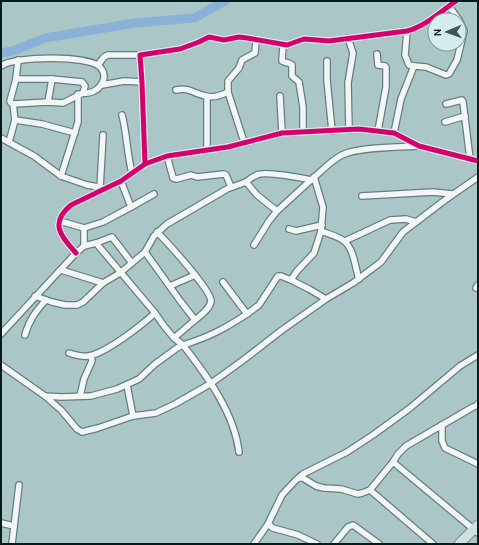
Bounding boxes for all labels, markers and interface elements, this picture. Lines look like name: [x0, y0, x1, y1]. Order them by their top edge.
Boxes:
north arrow: [427, 12, 467, 52]
text: N: [431, 28, 444, 37]

